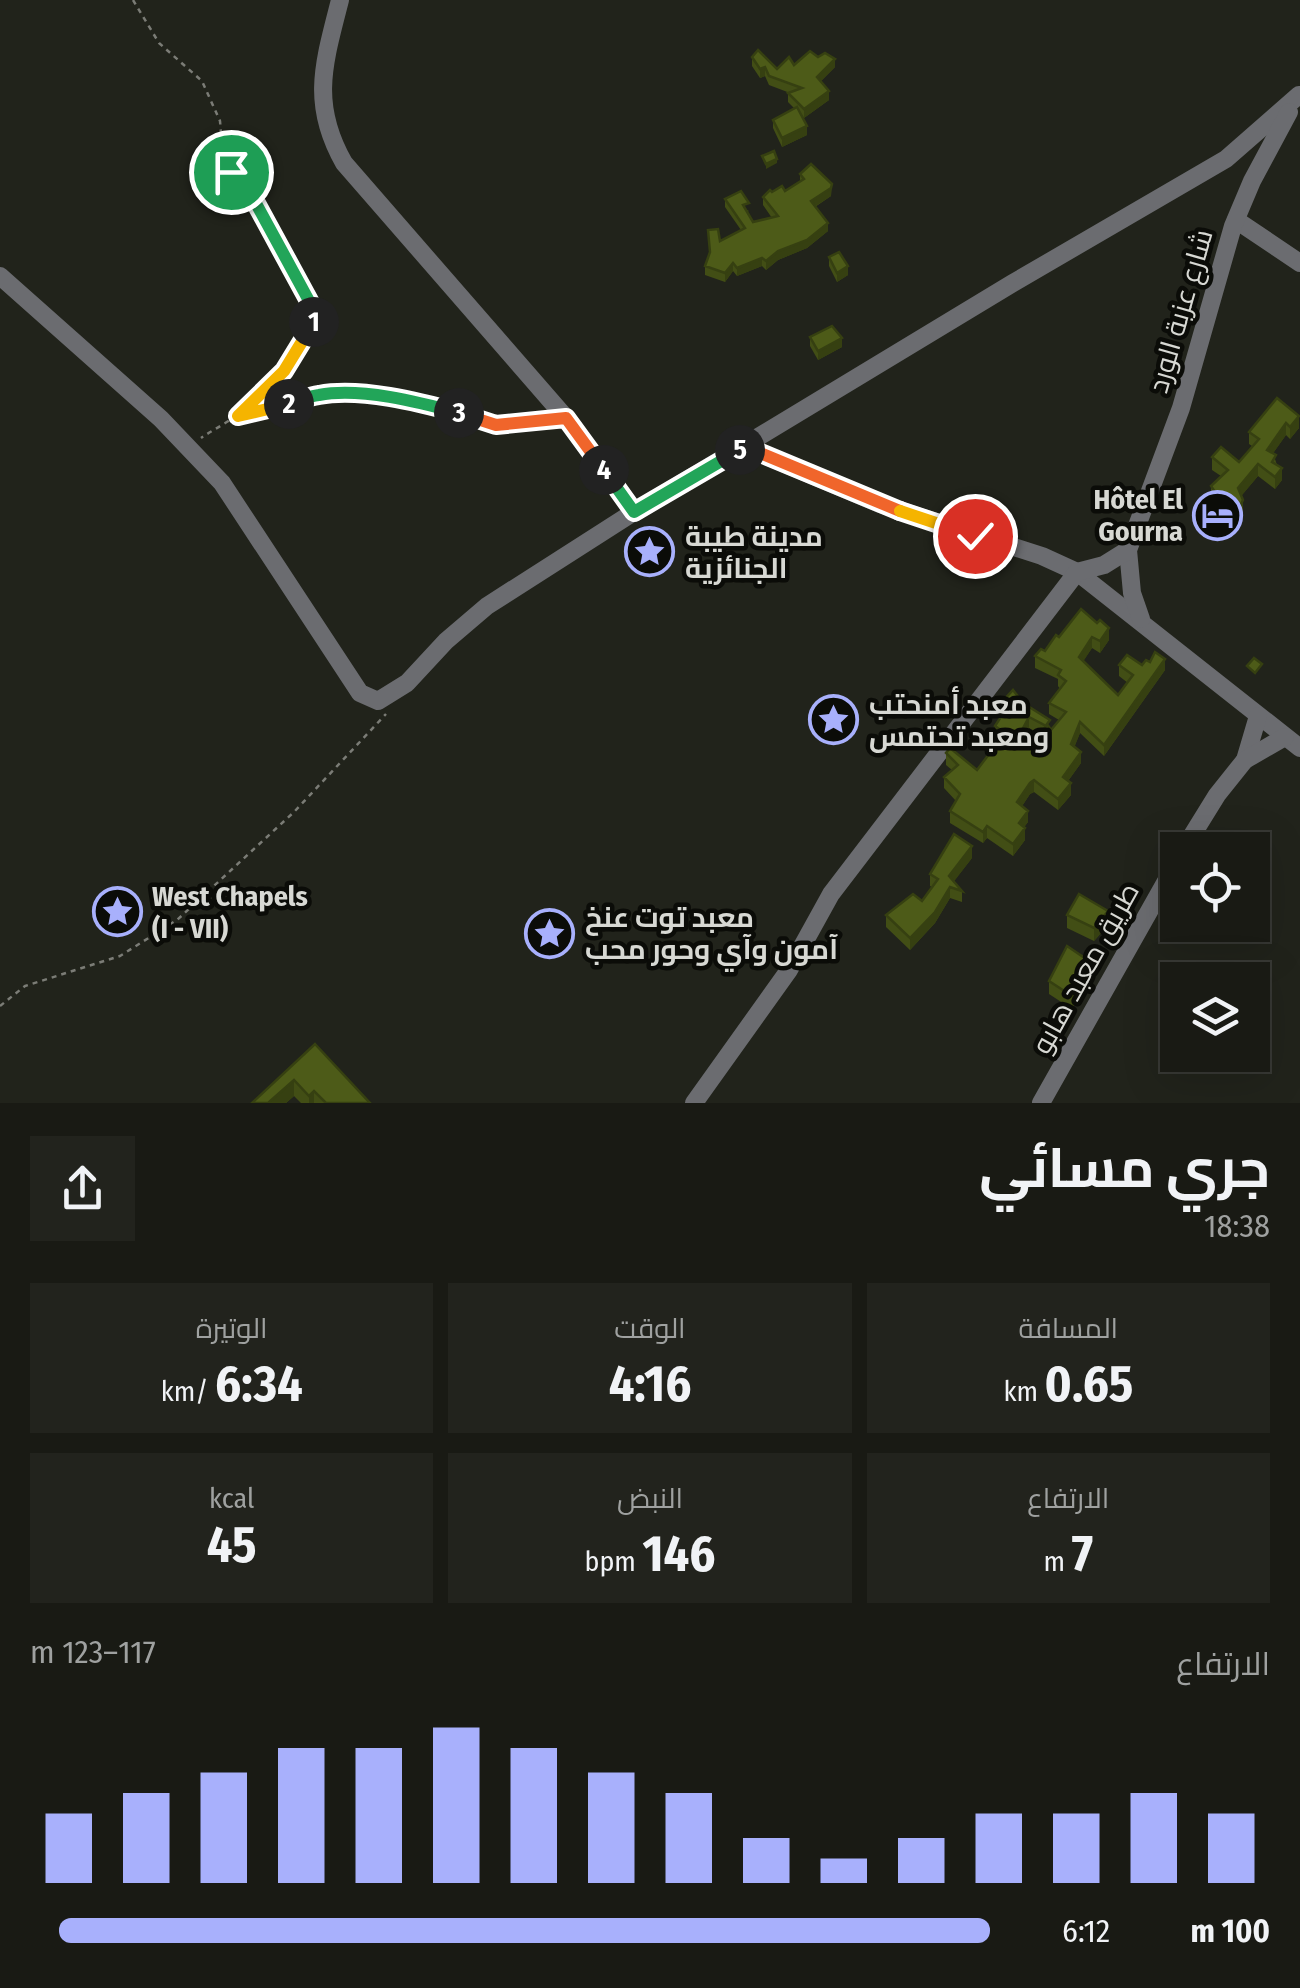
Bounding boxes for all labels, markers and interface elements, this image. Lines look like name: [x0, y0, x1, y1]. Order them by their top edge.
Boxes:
pin: [189, 130, 274, 215]
icon: arrive: [204, 145, 259, 200]
street label: شارع عزبة الورد: [1141, 226, 1221, 397]
pin: 1: [289, 297, 339, 347]
text: 1: [308, 305, 320, 338]
pin: 2: [264, 379, 314, 429]
text: 2: [283, 387, 295, 420]
pin: 3: [434, 388, 484, 438]
text: 3: [452, 396, 466, 429]
pin: 5: [715, 425, 765, 475]
text: 5: [733, 433, 747, 466]
pin: 4: [579, 445, 629, 495]
text: 4: [597, 453, 611, 486]
place label: Hôtel El Gourna: [1094, 483, 1183, 548]
hotel icon: Hôtel El Gourna: [1192, 489, 1244, 541]
pin: [933, 494, 1018, 579]
icon: check: [948, 509, 1003, 564]
place label: مدينة طيبة الجنائزية: [685, 520, 823, 585]
place icon: مدينة طيبة الجنائزية: [624, 526, 676, 578]
place label: معبد أمنحتب ومعبد تحتمس: [869, 686, 1049, 753]
place icon: معبد أمنحتب ومعبد تحتمس: [808, 694, 860, 746]
map controls: [1160, 832, 1270, 1072]
button: locate: [1160, 832, 1270, 942]
street label: طريق معبد هابو: [1025, 877, 1146, 1059]
place label: West Chapels (I - VII): [152, 880, 308, 945]
place icon: West Chapels (I - VII): [91, 886, 143, 938]
place label: معبد توت عنخ آمون وآي وحور محب: [585, 901, 838, 972]
place icon: معبد توت عنخ آمون وآي وحور محب: [524, 907, 576, 959]
button: layers: [1160, 962, 1270, 1072]
button: share: [30, 1136, 135, 1241]
text: جري مسائي: [979, 1136, 1270, 1202]
text: 18:38: [1204, 1207, 1270, 1245]
text: الوتيرة: [196, 1312, 268, 1345]
text: الوقت: [614, 1312, 686, 1345]
text: المسافة: [1019, 1312, 1118, 1345]
text: 6:34: [215, 1354, 303, 1414]
text: 4:16: [609, 1354, 691, 1414]
text: 0.65: [1045, 1354, 1133, 1414]
text: /km: [161, 1375, 215, 1408]
text: km: [1003, 1375, 1045, 1408]
text: kcal: [209, 1482, 254, 1515]
text: النبض: [617, 1482, 683, 1515]
text: الارتفاع: [1027, 1482, 1109, 1515]
text: 45: [207, 1515, 257, 1575]
text: 146: [642, 1524, 715, 1584]
text: 7: [1072, 1524, 1093, 1584]
text: bpm: [585, 1545, 642, 1578]
text: m: [1044, 1545, 1072, 1578]
text: 117–123 m: [30, 1633, 156, 1671]
text: الارتفاع: [1176, 1645, 1270, 1683]
text: 6:12: [1062, 1912, 1110, 1950]
text: 100 m: [1190, 1912, 1270, 1950]

